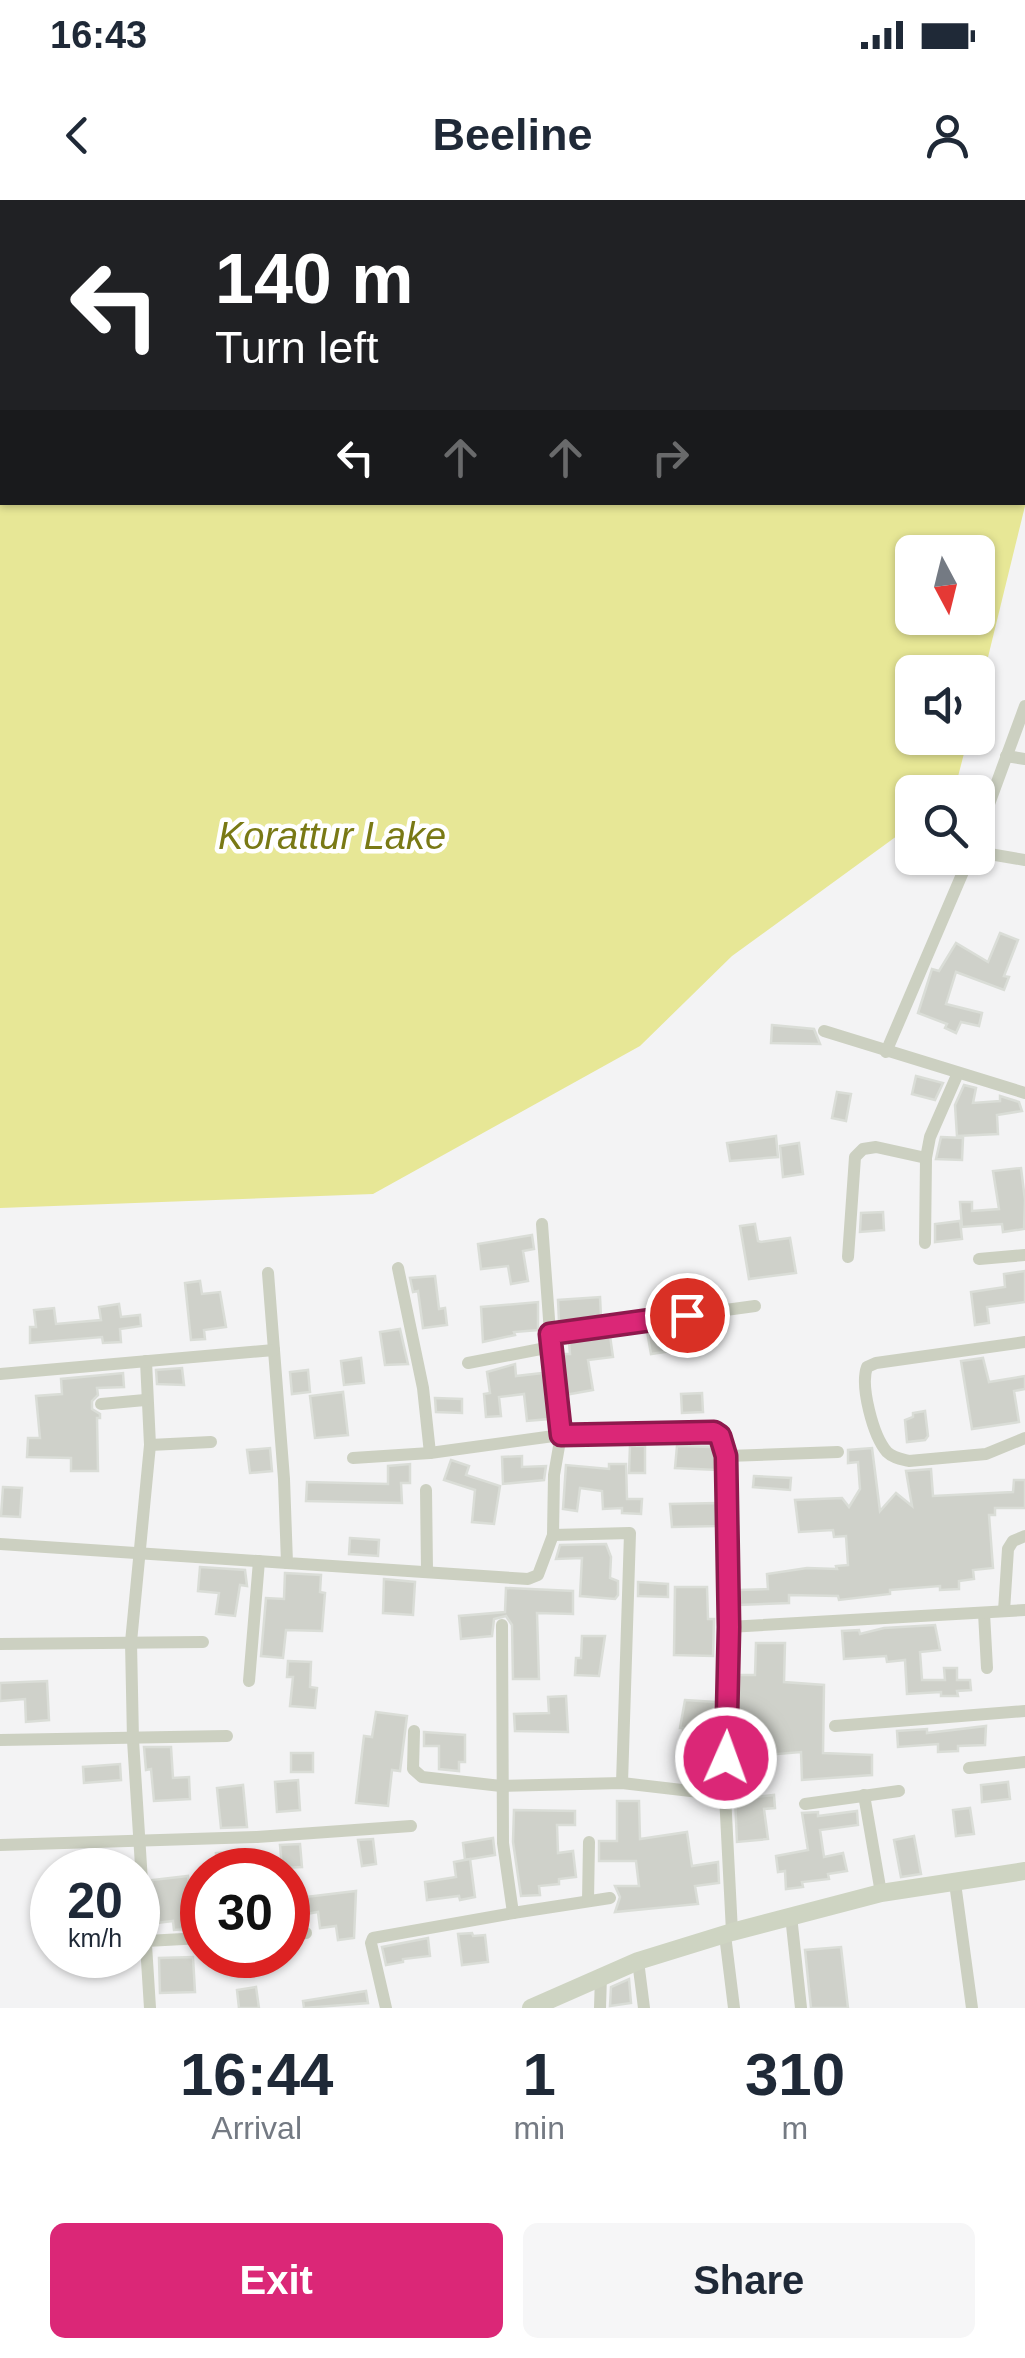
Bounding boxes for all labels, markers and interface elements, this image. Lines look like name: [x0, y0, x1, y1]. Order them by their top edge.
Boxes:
text: 16:43: [50, 14, 147, 56]
icon: back: [50, 108, 105, 163]
icon: person: [920, 108, 975, 163]
text: Beeline: [432, 109, 593, 160]
icon: left: [50, 240, 180, 370]
text: 140 m: [215, 240, 413, 318]
text: Turn left: [215, 322, 378, 373]
icon: left: [328, 430, 383, 485]
icon: ahead: [433, 430, 488, 485]
icon: ahead: [538, 430, 593, 485]
icon: right: [643, 430, 698, 485]
north arrow: [895, 535, 995, 635]
map controls: [895, 535, 995, 875]
button: sound: [895, 655, 995, 755]
button: search: [895, 775, 995, 875]
water label: Korattur Lake: [218, 815, 446, 857]
pin: [645, 1273, 730, 1358]
icon: arrive: [660, 1288, 715, 1343]
position arrow: [674, 1706, 778, 1810]
speed limit sign: 30: [180, 1848, 310, 1978]
text: 20: [67, 1873, 123, 1929]
text: km/h: [68, 1924, 122, 1952]
text: 16:44: [180, 2041, 333, 2108]
text: 1: [522, 2041, 556, 2108]
text: 310: [745, 2041, 845, 2108]
text: Arrival: [211, 2110, 302, 2146]
text: min: [513, 2110, 565, 2146]
text: m: [782, 2110, 808, 2146]
button: Exit: [50, 2223, 503, 2338]
button: Share: [523, 2223, 975, 2338]

